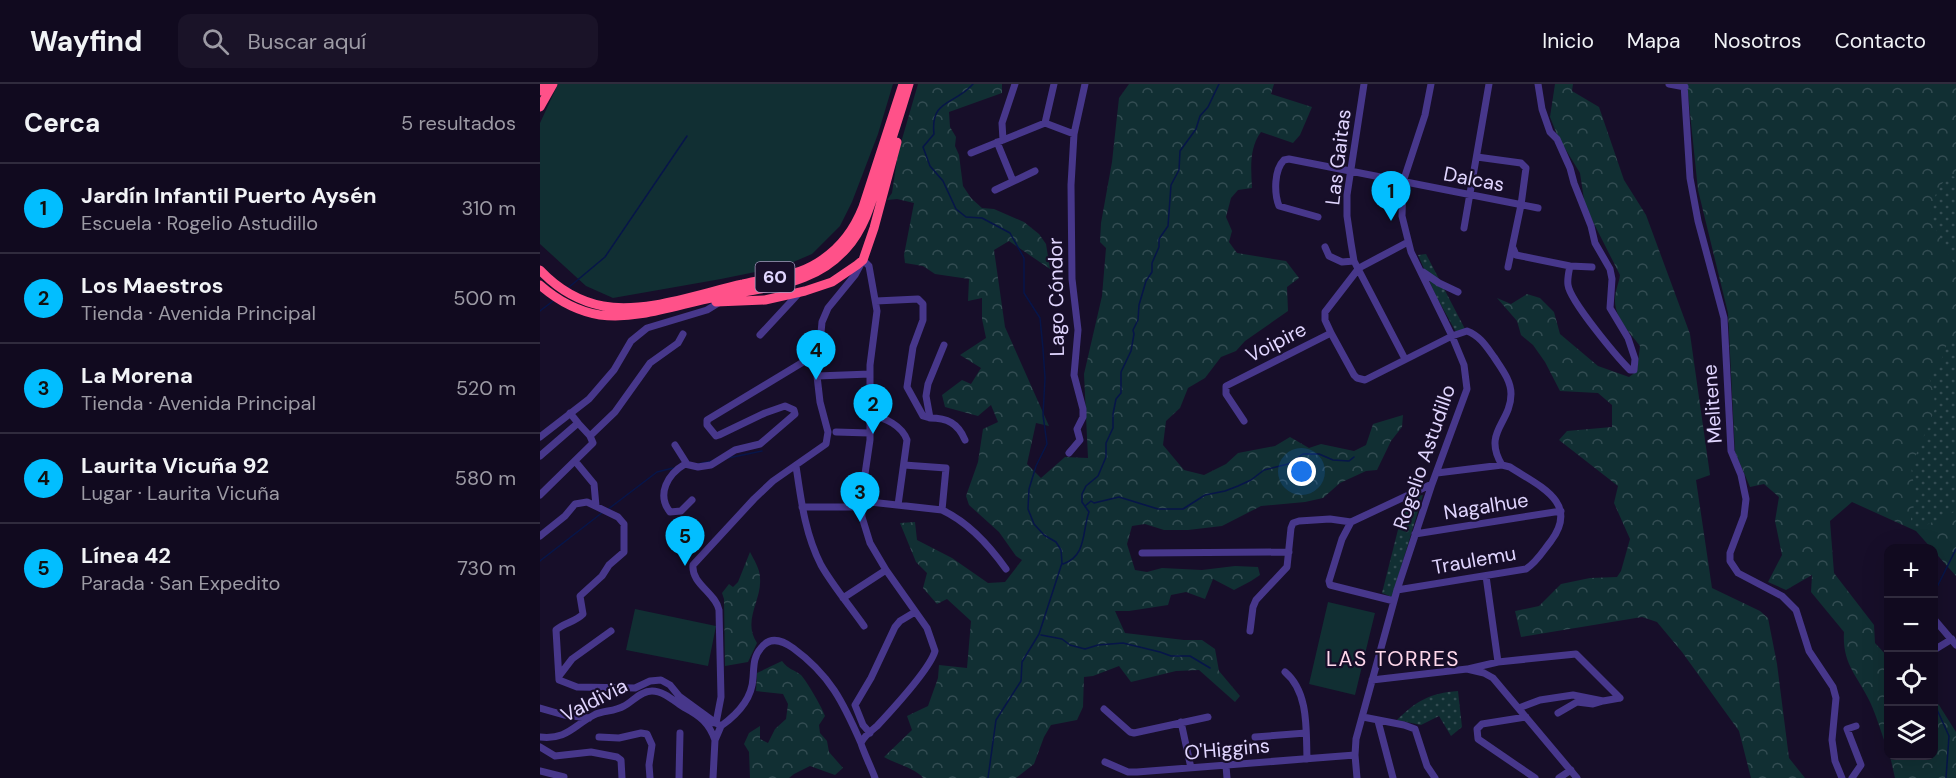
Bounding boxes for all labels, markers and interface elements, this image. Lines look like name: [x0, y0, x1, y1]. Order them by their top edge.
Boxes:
search box: [178, 14, 598, 68]
text: Wayfind: [30, 23, 142, 60]
icon: search: [199, 25, 232, 58]
text: Buscar aquí: [247, 27, 366, 56]
text: Inicio: [1542, 27, 1594, 55]
text: Mapa: [1627, 27, 1681, 55]
text: Nosotros: [1714, 27, 1802, 55]
text: Contacto: [1835, 27, 1926, 55]
text: Cerca: [24, 106, 100, 140]
street label: Las Gaitas: [1319, 108, 1357, 206]
text: 5 resultados: [401, 110, 516, 136]
street label: Dalcas: [1441, 160, 1507, 198]
pin: 1: [1372, 172, 1410, 221]
text: Jardín Infantil Puerto Aysén: [81, 181, 377, 210]
text: 1: [40, 195, 47, 221]
text: 310 m: [461, 195, 516, 221]
text: Escuela · Rogelio Astudillo: [81, 210, 318, 236]
street label: Lago Cóndor: [1042, 237, 1070, 357]
road number: 60: [756, 262, 794, 292]
text: Los Maestros: [81, 271, 224, 300]
text: 2: [38, 285, 49, 311]
text: 500 m: [453, 285, 516, 311]
text: Tienda · Avenida Principal: [81, 300, 316, 326]
street label: Voipire: [1241, 316, 1311, 368]
pin: 4: [796, 330, 836, 380]
text: La Morena: [81, 361, 193, 390]
street label: Melitene: [1696, 364, 1728, 444]
text: 3: [37, 375, 50, 401]
text: 520 m: [456, 375, 516, 401]
street label: Rogelio Astudillo: [1387, 381, 1461, 533]
pin: 2: [854, 384, 892, 434]
text: Tienda · Avenida Principal: [81, 390, 316, 416]
text: Laurita Vicuña 92: [81, 451, 269, 480]
your location: [1287, 457, 1316, 486]
text: 4: [37, 465, 50, 491]
text: 580 m: [455, 465, 516, 491]
pin: 3: [840, 472, 880, 522]
text: Lugar · Laurita Vicuña: [81, 480, 280, 506]
street label: Nagalhue: [1442, 486, 1530, 526]
pin: 5: [666, 516, 704, 566]
street label: Traulemu: [1430, 540, 1518, 580]
text: Línea 42: [81, 541, 171, 570]
map controls: [1884, 544, 1938, 760]
button: +: [1884, 544, 1938, 598]
text: 5: [37, 555, 50, 581]
text: 730 m: [457, 555, 516, 581]
text: Parada · San Expedito: [81, 570, 280, 596]
button: −: [1884, 598, 1938, 652]
district label: LAS TORRES: [1326, 645, 1460, 673]
button: locate: [1884, 652, 1938, 706]
street label: Valdivia: [556, 672, 632, 728]
button: layers: [1884, 706, 1938, 760]
street label: O'Higgins: [1183, 732, 1271, 766]

